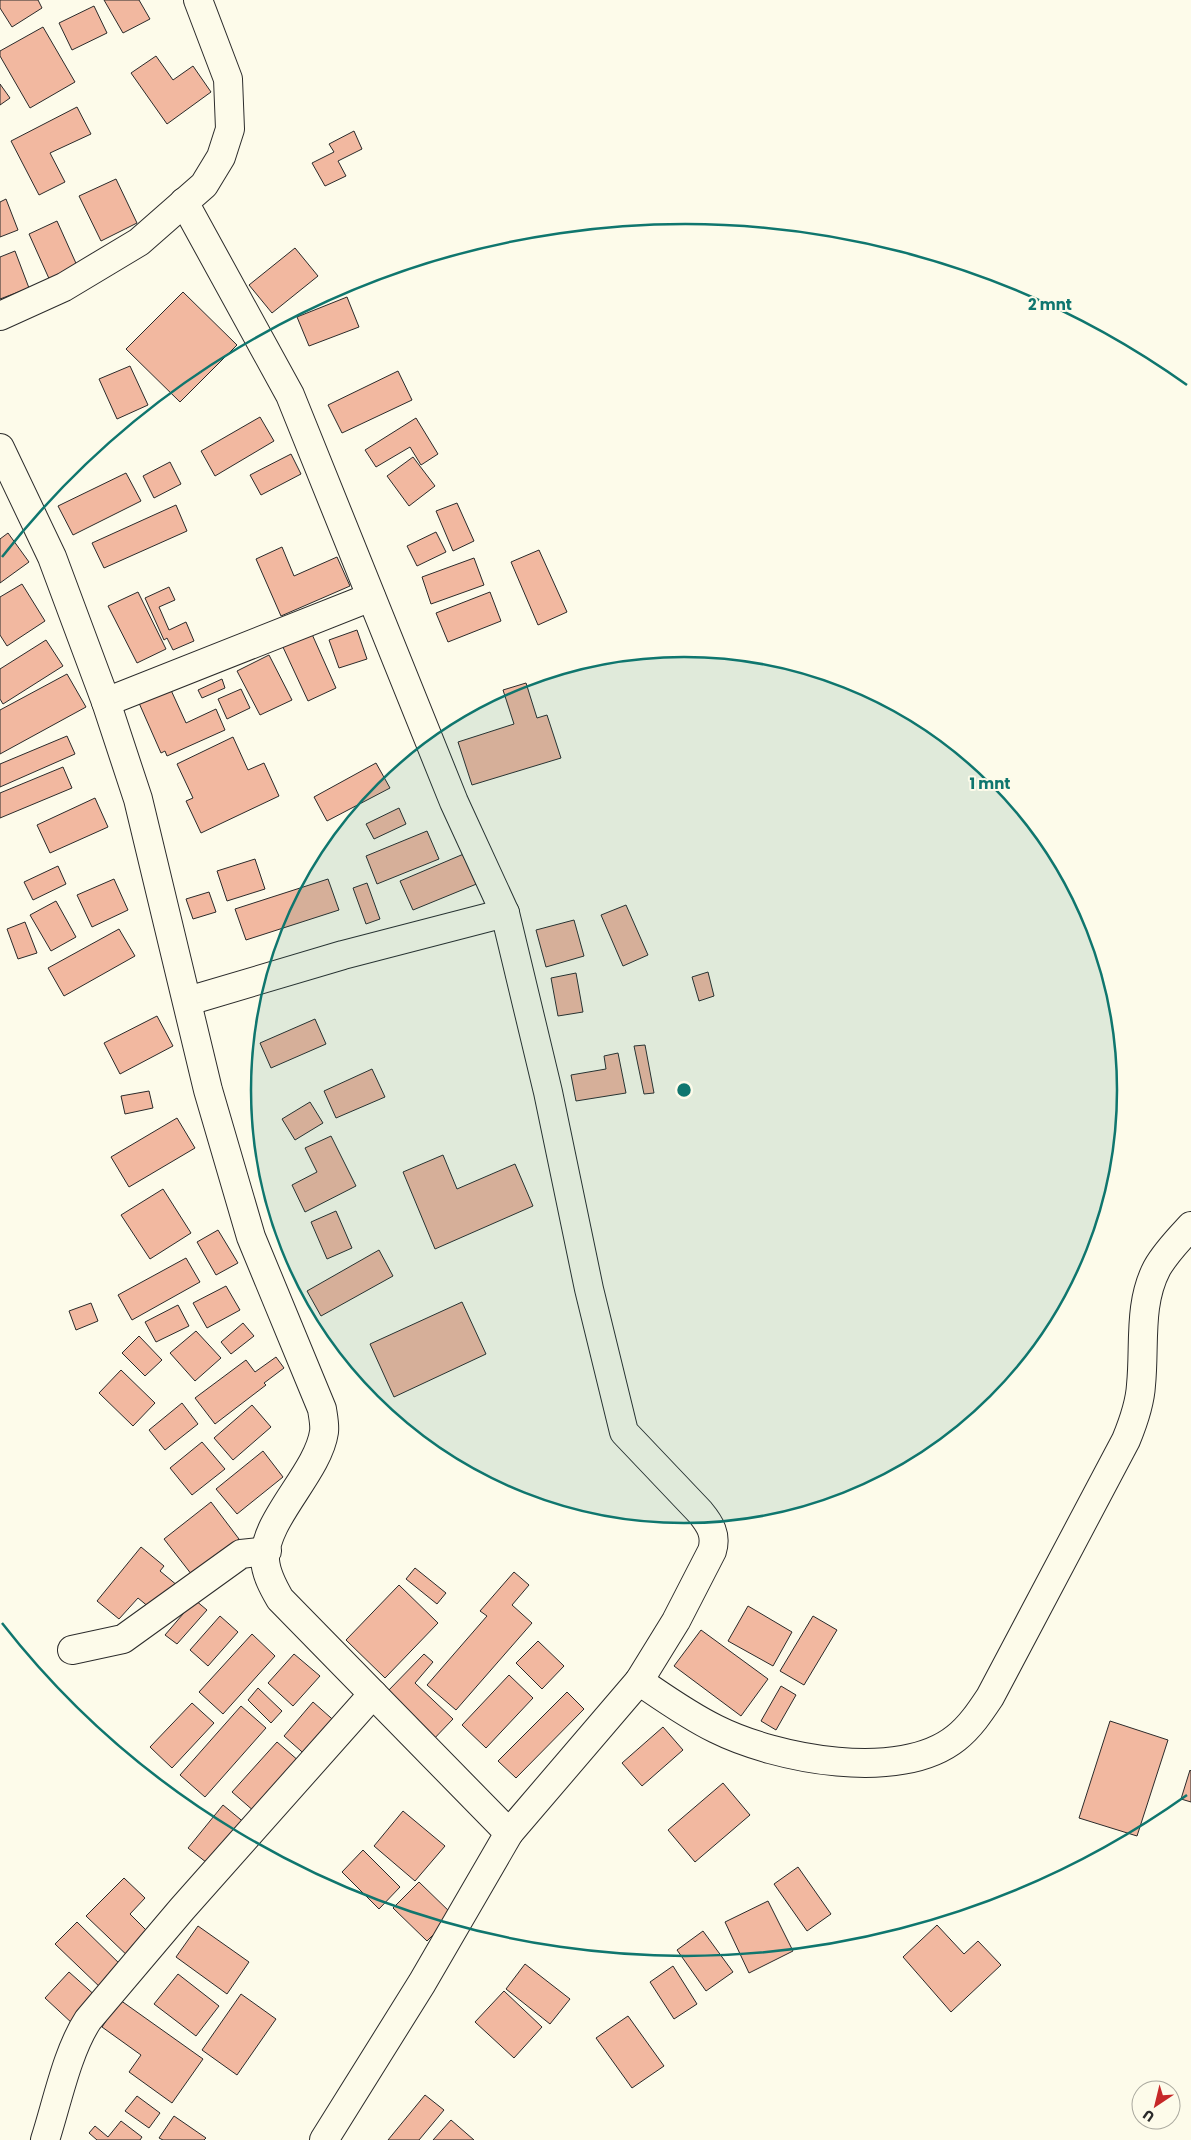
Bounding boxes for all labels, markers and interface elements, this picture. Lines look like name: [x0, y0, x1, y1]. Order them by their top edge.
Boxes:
text: 2 mnt: [1028, 294, 1072, 315]
text: 1 mnt: [970, 773, 1010, 794]
centre of rings: [675, 1081, 693, 1099]
north arrow: [1131, 2080, 1181, 2130]
text: U: [1139, 2105, 1158, 2127]

